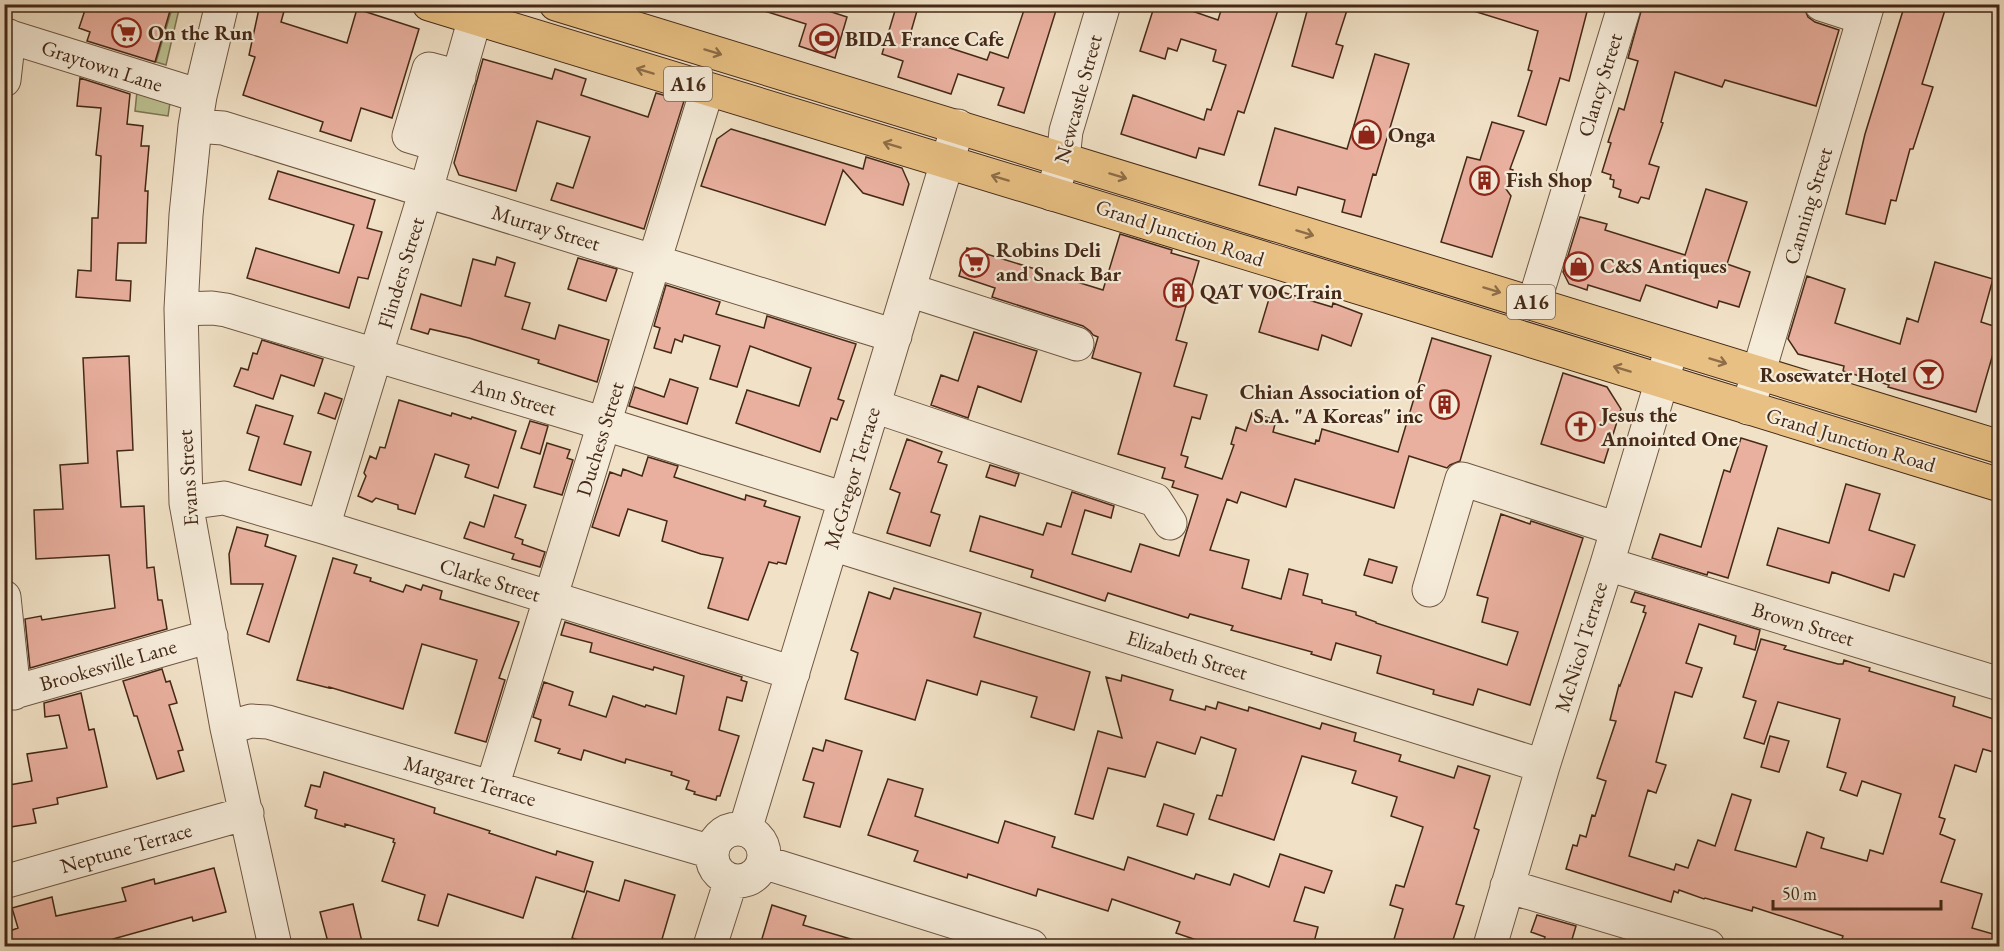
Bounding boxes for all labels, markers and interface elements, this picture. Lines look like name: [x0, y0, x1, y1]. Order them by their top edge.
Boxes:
supermarket icon: On the Run: [111, 17, 143, 49]
place label: On the Run: [148, 19, 253, 46]
sports icon: BIDA France Cafe: [808, 23, 840, 55]
place label: BIDA France Cafe: [845, 25, 1004, 52]
street label: Clancy Street: [1571, 29, 1628, 140]
street label: Newcastle Street: [1047, 31, 1108, 166]
street label: Graytown Lane: [38, 33, 166, 98]
one-way arrow: [703, 47, 722, 58]
one-way arrow: [636, 65, 655, 76]
road number: A16: [664, 67, 712, 101]
shop icon: Onga: [1351, 119, 1383, 151]
place label: Onga: [1388, 121, 1436, 148]
one-way arrow: [883, 139, 902, 150]
street label: Canning Street: [1777, 144, 1838, 268]
building icon: Fish Shop: [1469, 164, 1501, 196]
place label: Fish Shop: [1506, 166, 1593, 193]
one-way arrow: [991, 172, 1010, 183]
one-way arrow: [1109, 172, 1128, 183]
street label: Grand Junction Road: [1092, 193, 1268, 273]
street label: Murray Street: [489, 198, 604, 257]
street label: Flinders Street: [371, 214, 430, 332]
one-way arrow: [1295, 228, 1314, 239]
place label: Robins Deli and Snack Bar: [996, 236, 1121, 287]
supermarket icon: Robins Deli and Snack Bar: [959, 246, 991, 278]
shop icon: C&S Antiques: [1563, 250, 1595, 282]
place label: C&S Antiques: [1600, 252, 1727, 279]
building icon: QAT VOCTrain: [1163, 276, 1195, 308]
place label: QAT VOCTrain: [1200, 278, 1342, 305]
one-way arrow: [1482, 285, 1501, 296]
road number: A16: [1507, 285, 1555, 319]
one-way arrow: [1708, 356, 1727, 367]
bar icon: Rosewater Hotel: [1912, 359, 1944, 391]
place label: Rosewater Hotel: [1760, 361, 1907, 388]
one-way arrow: [1613, 363, 1632, 374]
street label: Ann Street: [468, 371, 560, 422]
street label: Duchess Street: [569, 378, 630, 499]
place label: Chian Association of S.A. "A Koreas" inc: [1240, 378, 1425, 429]
building icon: Chian Association of S.A. "A Koreas" inc: [1428, 388, 1460, 420]
place label: Jesus the Annointed One: [1599, 401, 1738, 452]
street label: Grand Junction Road: [1763, 401, 1940, 478]
street label: McGregor Terrace: [817, 404, 886, 552]
church icon: Jesus the Annointed One: [1564, 411, 1596, 443]
street label: Evans Street: [171, 428, 204, 527]
street label: Clarke Street: [437, 551, 544, 608]
street label: McNicol Terrace: [1548, 578, 1613, 715]
street label: Brown Street: [1749, 595, 1858, 652]
street label: Elizabeth Street: [1123, 623, 1251, 686]
street label: Brookesville Lane: [36, 632, 180, 697]
street label: Margaret Terrace: [401, 749, 539, 812]
street label: Neptune Terrace: [57, 816, 195, 879]
scale bar: [1773, 873, 1941, 911]
text: 50 m: [1782, 882, 1817, 905]

